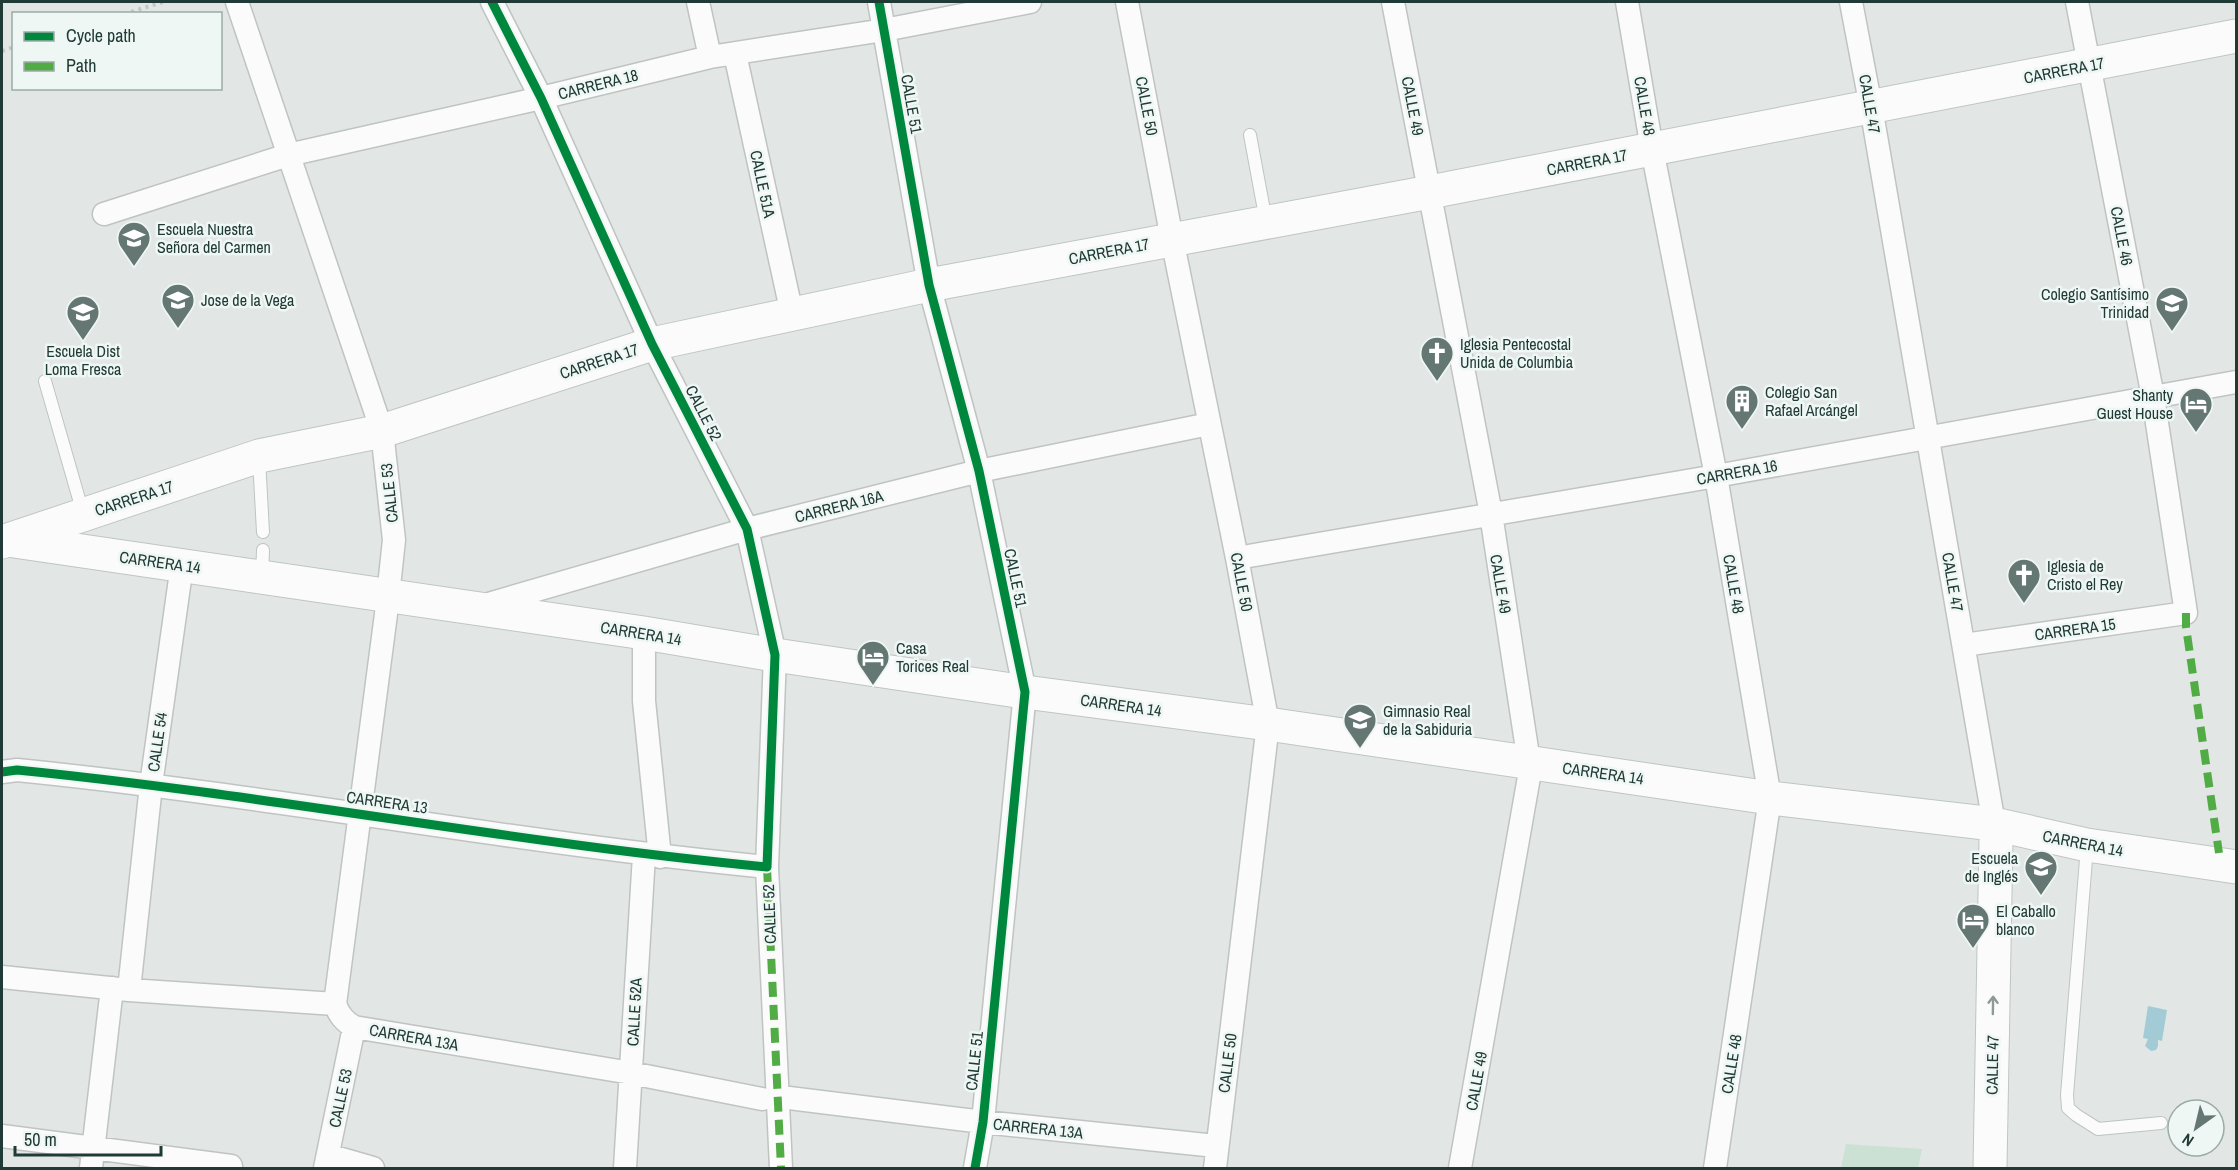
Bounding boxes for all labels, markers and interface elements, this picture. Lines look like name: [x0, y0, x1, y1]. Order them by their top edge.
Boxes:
legend: [12, 12, 222, 90]
text: Cycle path: [66, 23, 136, 48]
street label: CARRERA 17: [2022, 51, 2106, 89]
text: Path: [66, 53, 96, 78]
street label: CARRERA 18: [556, 63, 640, 105]
street label: CALLE 51: [896, 73, 928, 136]
street label: CALLE 47: [1854, 73, 1886, 135]
street label: CALLE 50: [1130, 75, 1164, 137]
street label: CALLE 49: [1396, 75, 1430, 137]
street label: CALLE 48: [1629, 75, 1661, 137]
street label: CARRERA 17: [1545, 143, 1629, 181]
street label: CALLE 51A: [745, 148, 781, 220]
street label: CALLE 46: [2105, 205, 2139, 267]
place label: Escuela Nuestra Señora del Carmen: [157, 218, 271, 258]
school or university icon: Escuela Nuestra Señora del Carmen: [116, 220, 152, 267]
street label: CARRERA 17: [1067, 232, 1151, 270]
school or university icon: Jose de la Vega: [160, 282, 196, 329]
place label: Colegio Santísimo Trinidad: [2041, 283, 2149, 323]
school or university icon: Colegio Santísimo Trinidad: [2154, 285, 2190, 332]
place label: Jose de la Vega: [201, 289, 295, 311]
school or university icon: Escuela Dist Loma Fresca: [65, 294, 101, 341]
place label: Iglesia Pentecostal Unida de Columbia: [1460, 333, 1574, 373]
church icon: Iglesia Pentecostal Unida de Columbia: [1419, 335, 1455, 382]
street label: CARRERA 17: [557, 338, 641, 384]
place label: Escuela Dist Loma Fresca: [45, 340, 122, 380]
street label: CALLE 52: [681, 381, 727, 445]
place label: Colegio San Rafael Arcángel: [1765, 381, 1858, 421]
building icon: Colegio San Rafael Arcángel: [1724, 383, 1760, 430]
place label: Shanty Guest House: [2096, 384, 2173, 424]
hotel icon: Shanty Guest House: [2178, 386, 2214, 433]
street label: CARRERA 16: [1695, 454, 1779, 490]
street label: CALLE 53: [375, 462, 403, 524]
street label: CARRERA 17: [92, 475, 176, 521]
street label: CARRERA 16A: [792, 484, 886, 528]
street label: CARRERA 14: [118, 545, 202, 579]
street label: CALLE 51: [999, 546, 1033, 610]
street label: CALLE 50: [1225, 551, 1259, 613]
street label: CALLE 47: [1937, 551, 1969, 613]
street label: CALLE 49: [1485, 553, 1517, 615]
street label: CALLE 48: [1718, 553, 1750, 615]
place label: Iglesia de Cristo el Rey: [2047, 555, 2123, 595]
church icon: Iglesia de Cristo el Rey: [2006, 557, 2042, 604]
street label: CARRERA 15: [2033, 612, 2117, 646]
street label: CARRERA 14: [599, 616, 683, 650]
place label: Casa Torices Real: [896, 637, 969, 677]
hotel icon: Casa Torices Real: [855, 639, 891, 686]
street label: CARRERA 14: [1079, 688, 1163, 722]
place label: Gimnasio Real de la Sabiduria: [1383, 700, 1473, 740]
school or university icon: Gimnasio Real de la Sabiduria: [1342, 702, 1378, 749]
street label: CALLE 54: [142, 711, 172, 773]
street label: CARRERA 14: [1561, 756, 1645, 790]
street label: CARRERA 13: [345, 785, 429, 819]
street label: CARRERA 14: [2041, 824, 2125, 862]
place label: Escuela de Inglés: [1965, 847, 2019, 887]
school or university icon: Escuela de Inglés: [2023, 849, 2059, 896]
street label: CALLE 52: [757, 884, 781, 944]
place label: El Caballo blanco: [1996, 900, 2056, 940]
hotel icon: El Caballo blanco: [1955, 902, 1991, 949]
street label: CALLE 52A: [621, 977, 647, 1047]
one-way arrow: [1987, 996, 1999, 1016]
street label: CARRERA 13A: [368, 1018, 461, 1056]
street label: CALLE 51: [960, 1029, 988, 1092]
street label: CALLE 50: [1212, 1032, 1242, 1094]
street label: CALLE 48: [1715, 1033, 1747, 1095]
street label: CALLE 47: [1980, 1035, 2004, 1095]
street label: CALLE 49: [1460, 1050, 1492, 1112]
street label: CALLE 53: [323, 1066, 357, 1130]
north arrow: [2166, 1098, 2226, 1158]
street label: CARRERA 13A: [992, 1112, 1084, 1144]
scale bar: [15, 1119, 160, 1157]
text: 50 m: [24, 1127, 57, 1152]
text: N: [2178, 1129, 2198, 1152]

